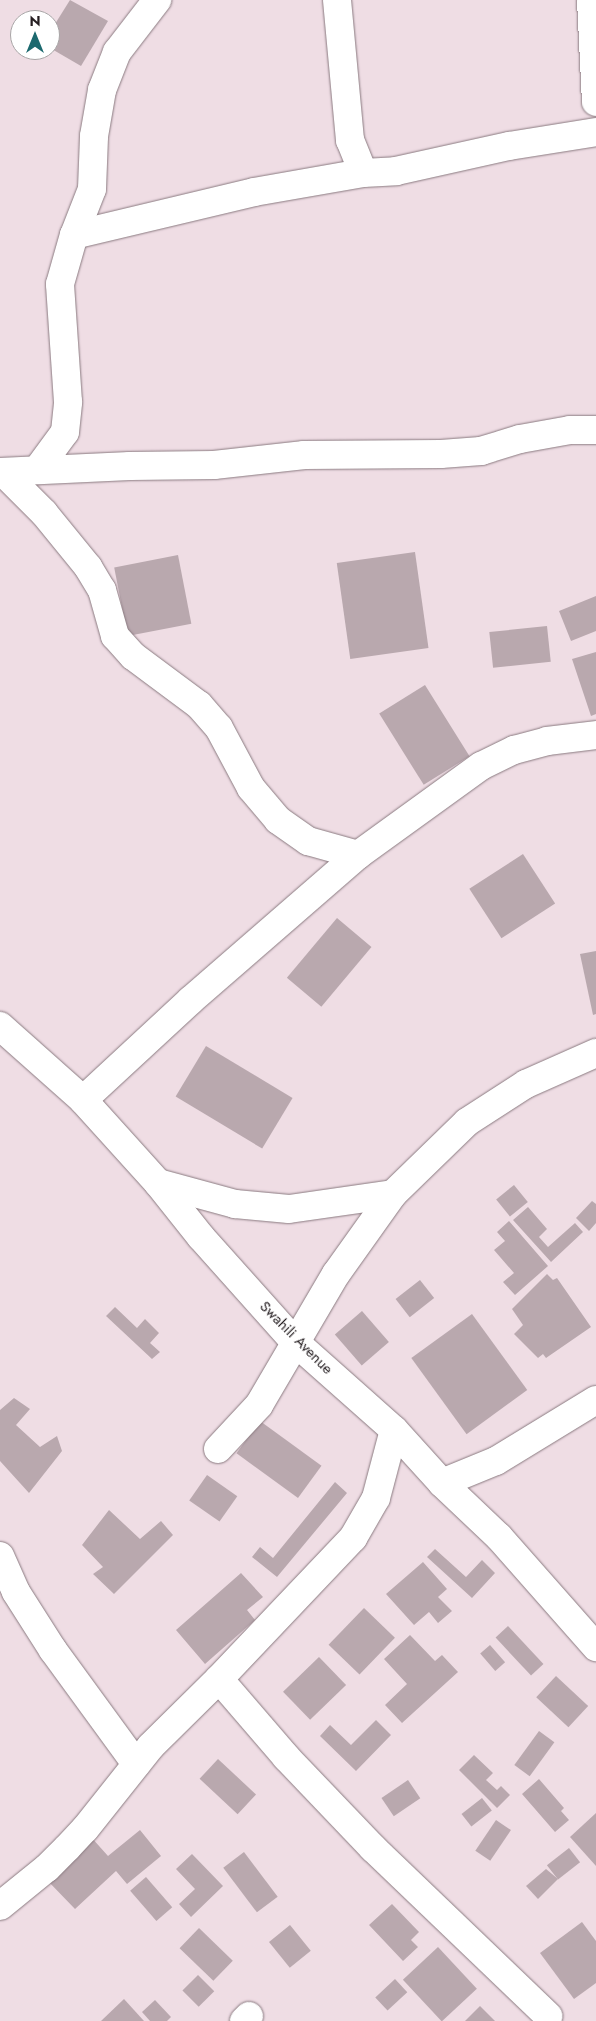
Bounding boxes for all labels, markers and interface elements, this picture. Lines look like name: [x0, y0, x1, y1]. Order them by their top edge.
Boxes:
north arrow: [10, 10, 60, 60]
text: N: [29, 11, 41, 31]
street label: Swahili Avenue: [256, 1298, 336, 1378]

